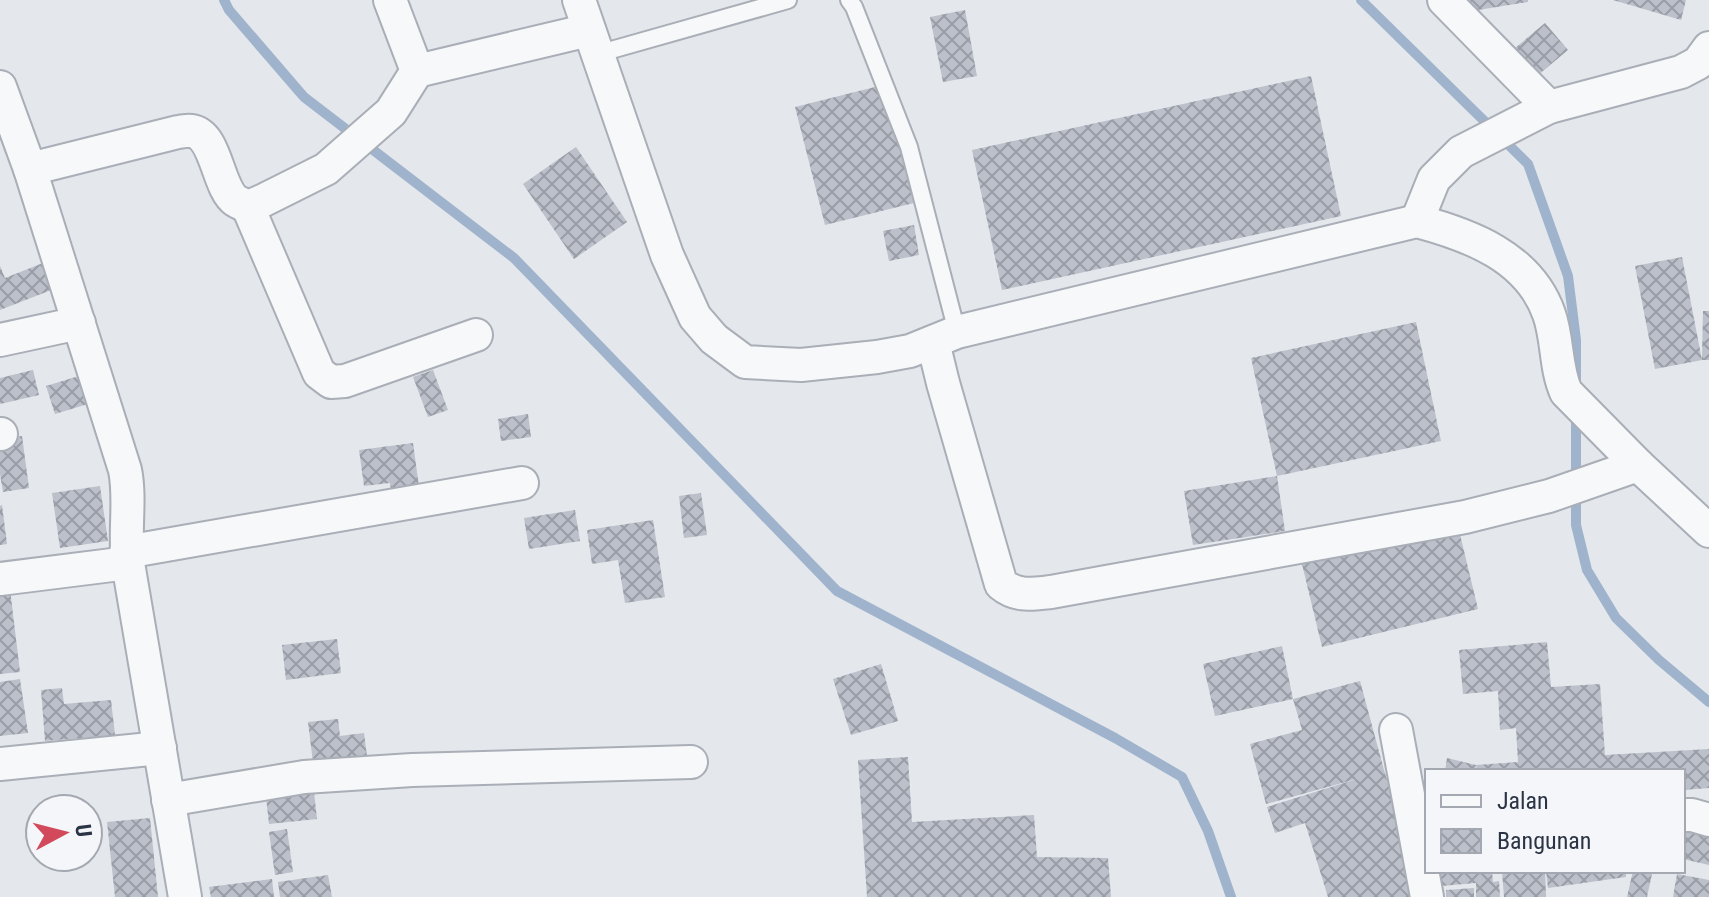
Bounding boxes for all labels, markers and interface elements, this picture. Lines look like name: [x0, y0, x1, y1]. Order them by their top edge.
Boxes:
legend: [1425, 769, 1685, 873]
text: Jalan: [1497, 787, 1549, 815]
north arrow: [24, 793, 104, 873]
text: U: [70, 823, 97, 838]
text: Bangunan: [1497, 827, 1591, 855]

